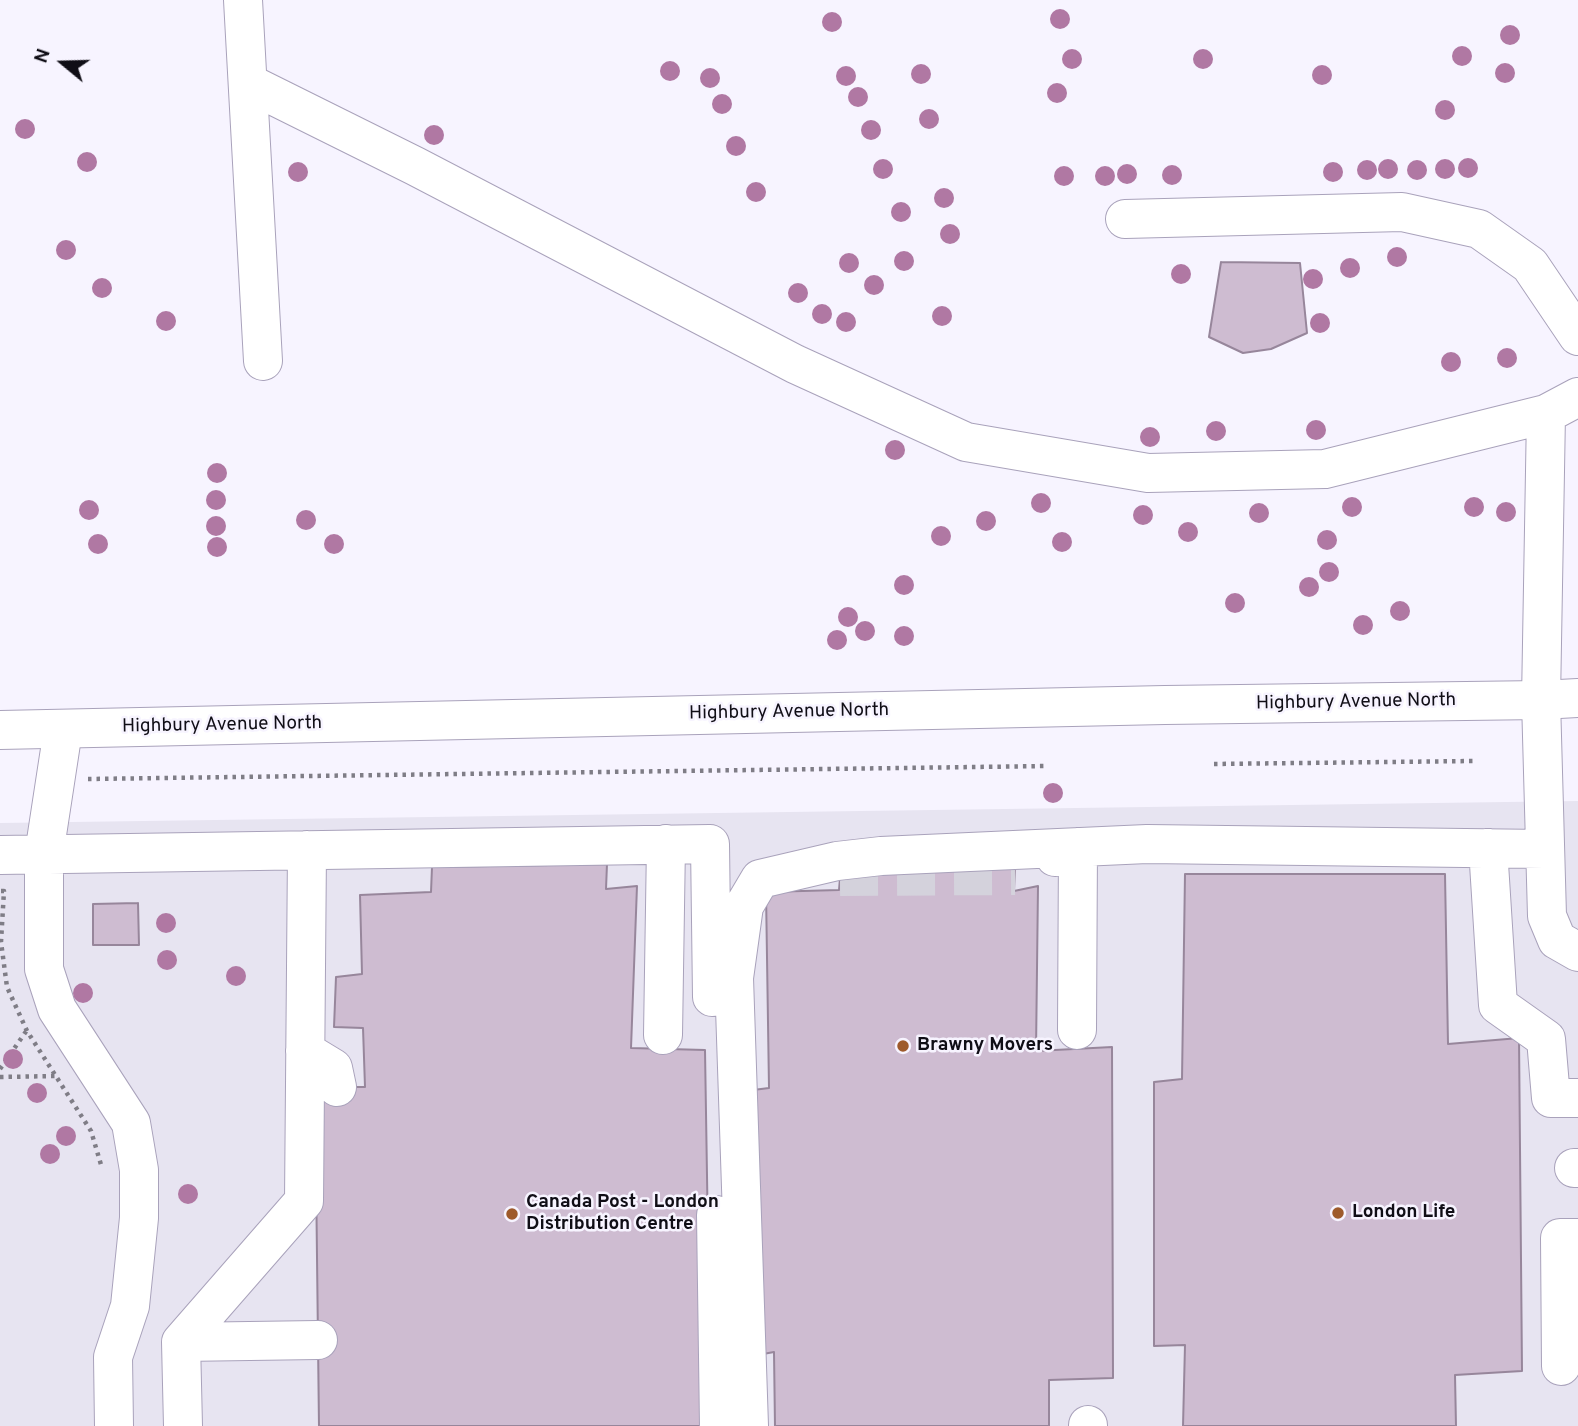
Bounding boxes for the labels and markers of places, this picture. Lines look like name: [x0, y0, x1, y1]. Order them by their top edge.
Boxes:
place label: Brawny Movers: [917, 1035, 1053, 1057]
marker: Brawny Movers: [895, 1038, 911, 1054]
place label: Canada Post - London Distribution Centre: [526, 1192, 719, 1236]
place label: London Life: [1352, 1202, 1455, 1224]
marker: London Life: [1330, 1205, 1346, 1221]
marker: Canada Post - London Distribution Centre: [504, 1206, 520, 1222]

